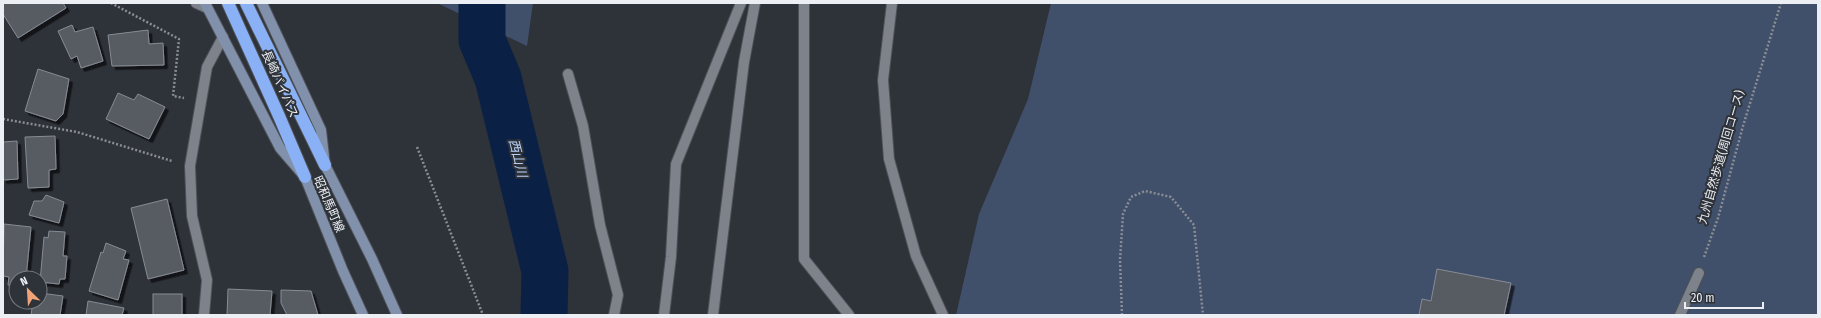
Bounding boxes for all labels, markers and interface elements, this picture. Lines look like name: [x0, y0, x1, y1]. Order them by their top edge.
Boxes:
street label: 長崎バイパス: [259, 48, 301, 120]
street label: 九州自然歩道(周回コース): [1695, 88, 1747, 225]
water label: 西山川: [506, 137, 530, 181]
street label: 昭和馬町線: [311, 174, 347, 234]
north arrow: [8, 270, 48, 310]
text: N: [18, 274, 30, 289]
scale bar: [1685, 284, 1763, 310]
text: 20 m: [1691, 291, 1715, 305]

